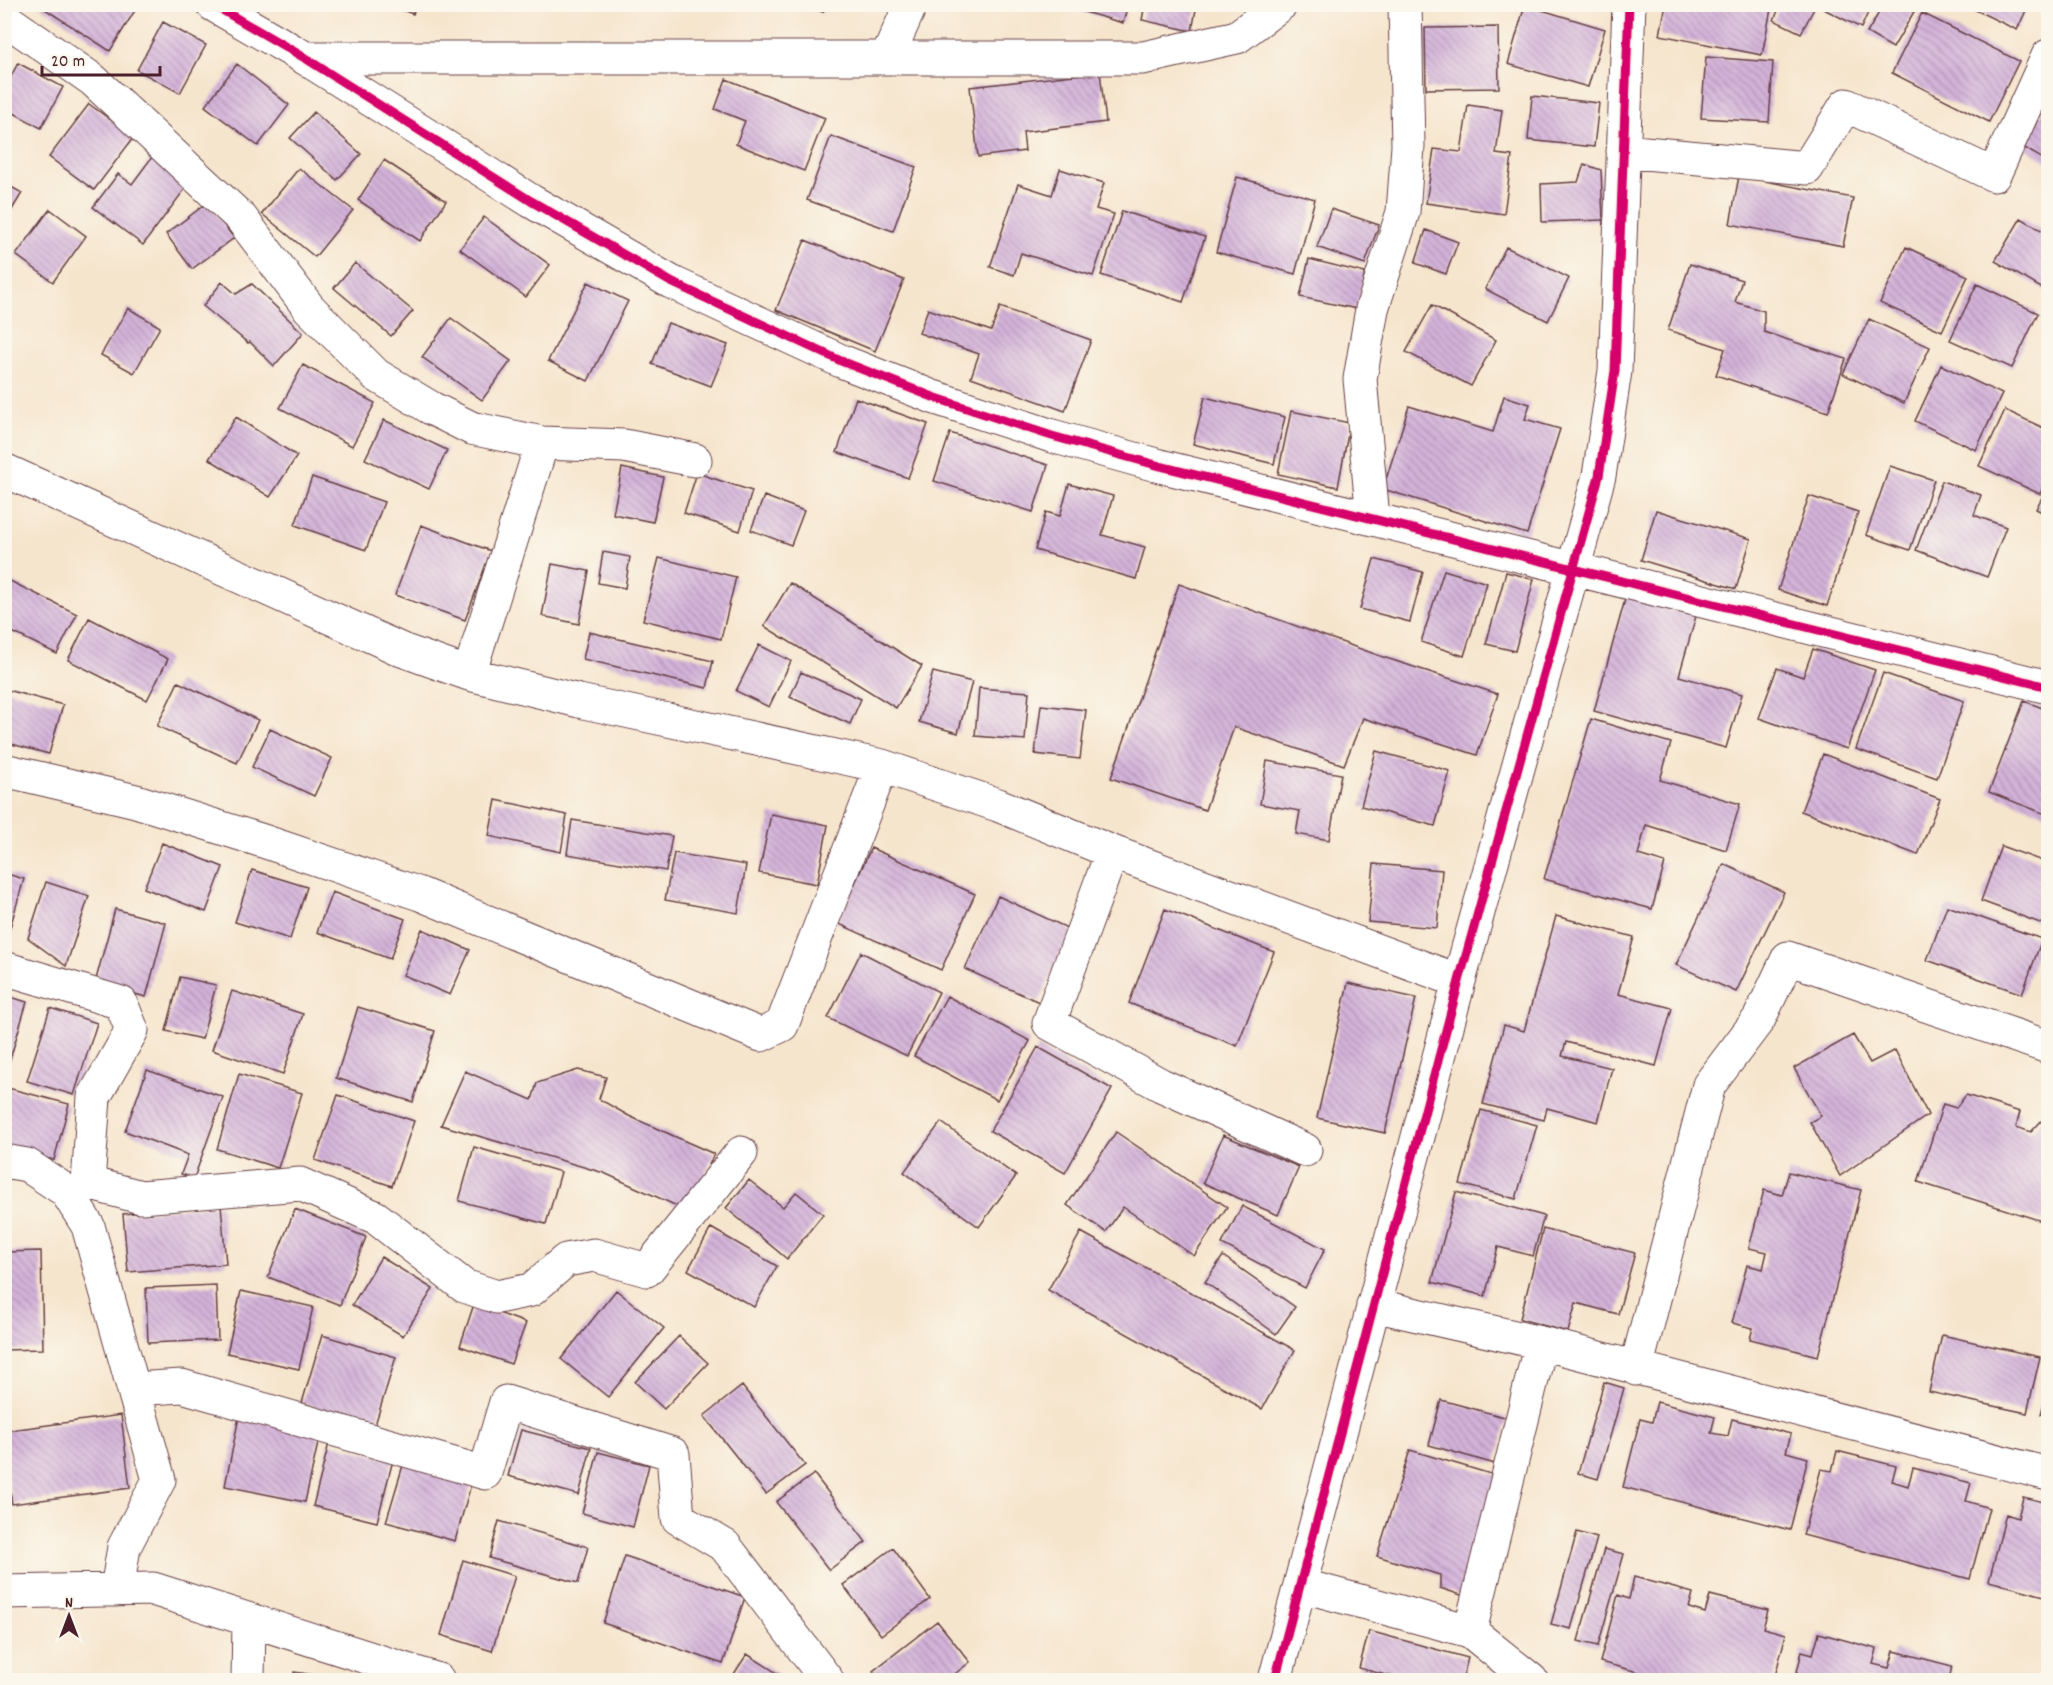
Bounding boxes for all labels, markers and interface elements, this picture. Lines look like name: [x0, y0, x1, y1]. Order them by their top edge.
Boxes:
scale bar: [42, 39, 160, 77]
text: 20 m: [51, 50, 85, 75]
north arrow: [39, 1586, 99, 1646]
text: N: [65, 1592, 73, 1615]

